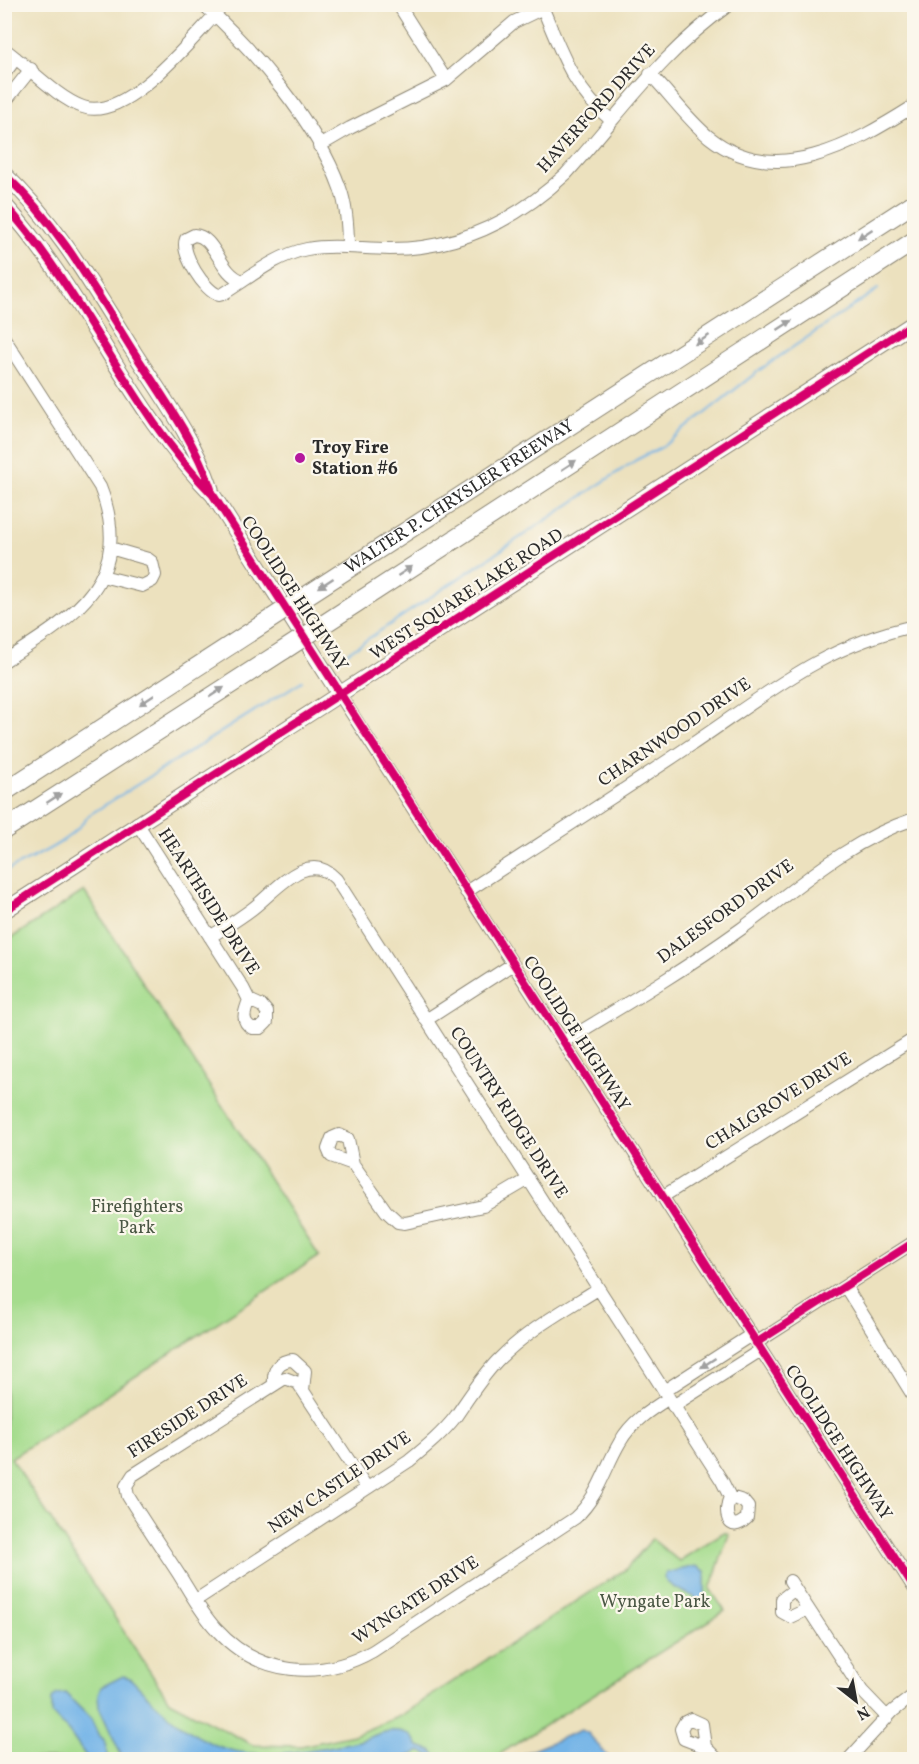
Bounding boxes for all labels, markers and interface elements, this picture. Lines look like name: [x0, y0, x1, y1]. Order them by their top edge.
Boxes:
street label: HAVERFORD DRIVE: [532, 39, 662, 179]
one-way arrow: [857, 229, 874, 240]
one-way arrow: [777, 319, 793, 330]
one-way arrow: [693, 335, 710, 346]
street label: WALTER P. CHRYSLER FREEWAY: [340, 414, 579, 580]
place label: Troy Fire Station #6: [312, 436, 398, 482]
marker: Troy Fire Station #6: [293, 451, 307, 465]
one-way arrow: [561, 460, 577, 471]
street label: COOLIDGE HIGHWAY: [234, 512, 354, 676]
street label: WEST SQUARE LAKE ROAD: [365, 523, 569, 667]
one-way arrow: [397, 566, 413, 577]
one-way arrow: [319, 577, 335, 589]
street label: CHARNWOOD DRIVE: [594, 672, 757, 794]
one-way arrow: [209, 687, 225, 698]
one-way arrow: [139, 694, 155, 706]
one-way arrow: [45, 793, 62, 804]
street label: HEARTHSIDE DRIVE: [151, 824, 265, 980]
street label: DALESFORD DRIVE: [652, 854, 800, 970]
street label: COOLIDGE HIGHWAY: [516, 952, 636, 1116]
street label: COUNTRY RIDGE DRIVE: [443, 1022, 573, 1204]
street label: CHALGROVE DRIVE: [701, 1047, 857, 1157]
park label: Firefighters Park: [91, 1195, 183, 1241]
one-way arrow: [700, 1357, 716, 1369]
street label: COOLIDGE HIGHWAY: [778, 1361, 898, 1525]
street label: FIRESIDE DRIVE: [123, 1369, 253, 1465]
street label: NEW CASTLE DRIVE: [264, 1426, 417, 1540]
street label: WYNGATE DRIVE: [348, 1551, 484, 1651]
park label: Wyngate Park: [600, 1590, 711, 1615]
north arrow: [826, 1671, 886, 1731]
text: N: [852, 1700, 873, 1725]

